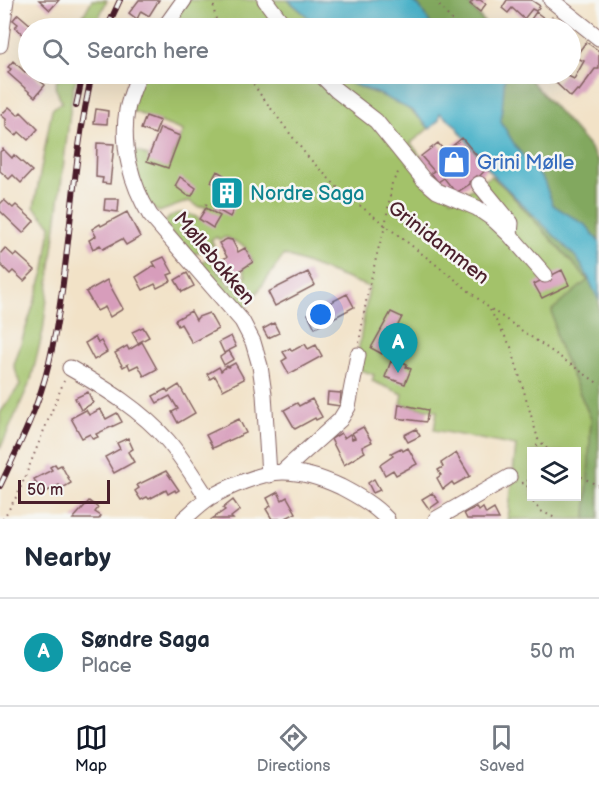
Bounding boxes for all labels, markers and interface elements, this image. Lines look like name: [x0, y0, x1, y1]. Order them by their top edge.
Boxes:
search box: [18, 18, 581, 84]
icon: search: [39, 35, 72, 68]
text: Search here: [87, 38, 209, 65]
shop icon: Grini Mølle: [436, 144, 472, 180]
place label: Grini Mølle: [477, 151, 575, 175]
building icon: Nordre Saga: [209, 175, 245, 211]
place label: Nordre Saga: [250, 182, 365, 206]
street label: Grinidammen: [383, 196, 494, 290]
street label: Møllebakken: [168, 207, 260, 310]
your location: [306, 300, 335, 329]
pin: A: [378, 324, 418, 373]
map controls: [527, 447, 581, 501]
button: layers: [527, 447, 581, 501]
scale bar: [18, 477, 110, 504]
text: 50 m: [27, 481, 63, 500]
text: Nearby: [24, 543, 111, 574]
text: Søndre Saga: [81, 627, 210, 654]
text: A: [37, 640, 50, 664]
text: 50 m: [530, 640, 575, 664]
text: Place: [81, 654, 132, 678]
tab: Map: [75, 721, 108, 776]
tab: Directions: [257, 721, 330, 776]
tab: Saved: [479, 721, 524, 776]

